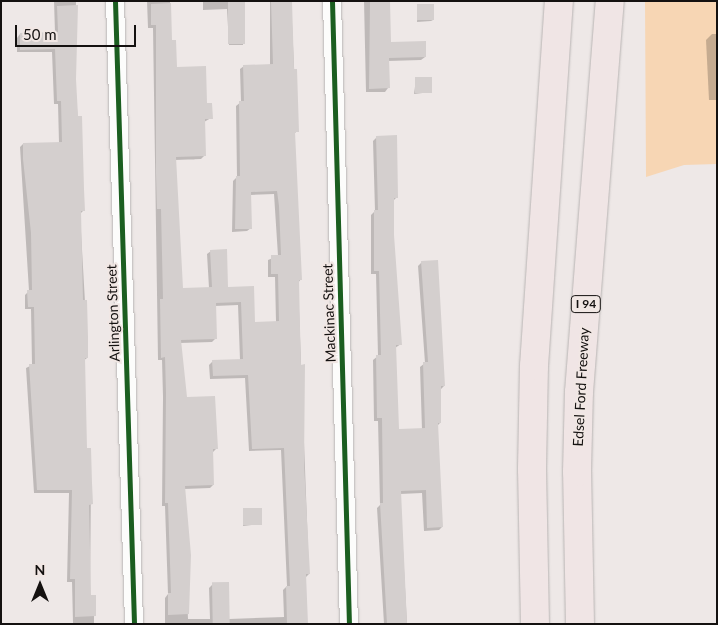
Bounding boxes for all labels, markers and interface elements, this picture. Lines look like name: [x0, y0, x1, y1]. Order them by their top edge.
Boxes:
scale bar: [18, 15, 139, 47]
text: 50 m: [23, 25, 57, 43]
street label: Mackinac Street: [319, 263, 339, 363]
street label: Arlington Street: [103, 264, 123, 362]
road number: I 94: [570, 294, 602, 314]
street label: Edsel Ford Freeway: [569, 327, 593, 447]
north arrow: [15, 560, 65, 610]
text: N: [35, 561, 45, 578]

